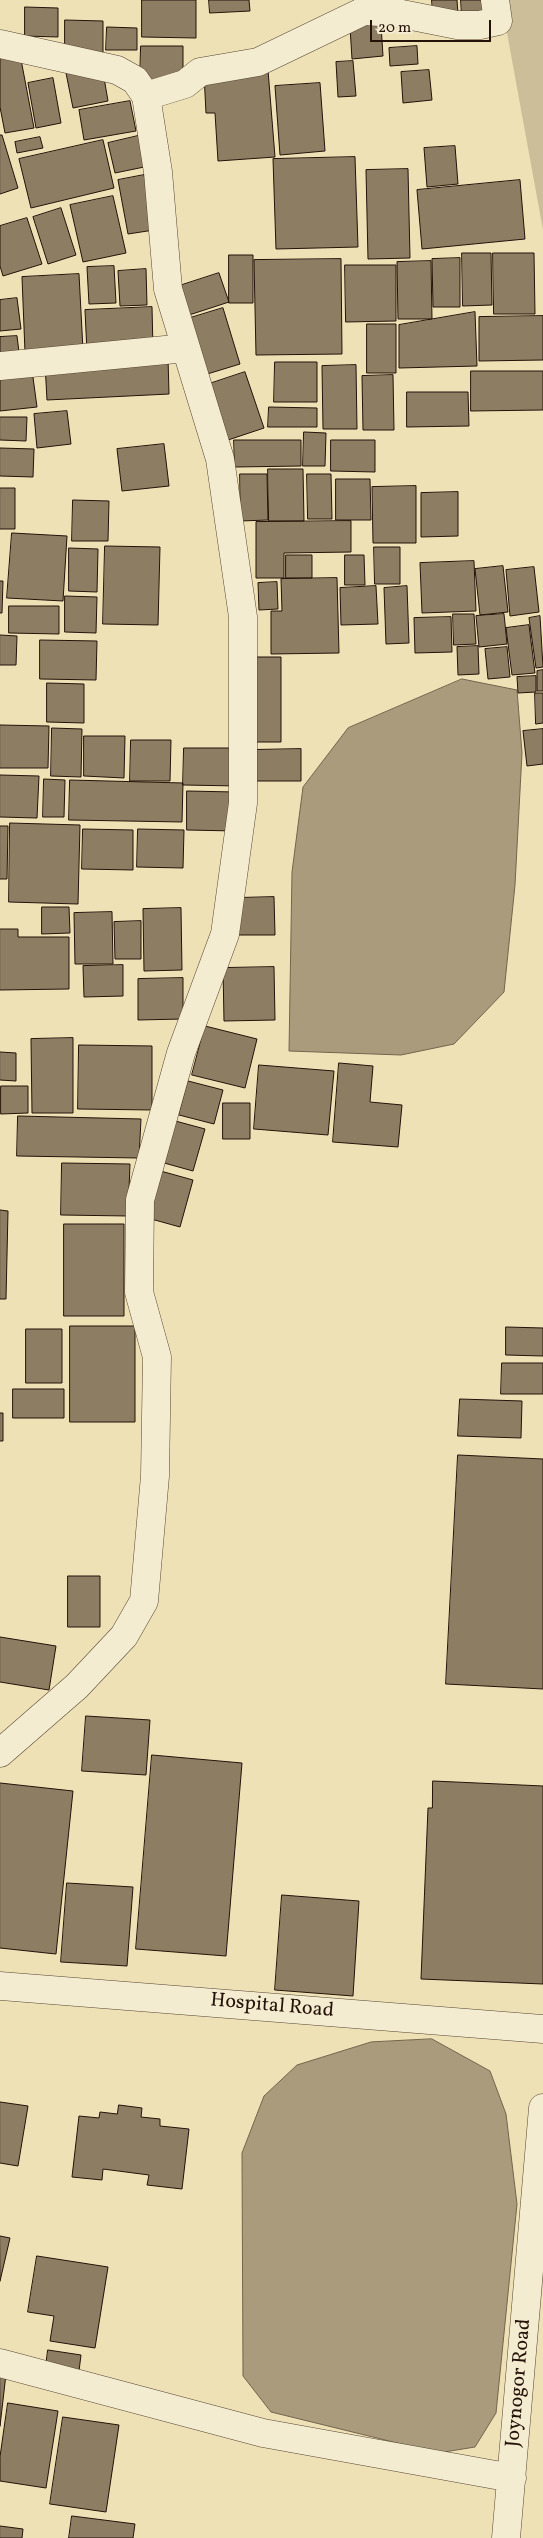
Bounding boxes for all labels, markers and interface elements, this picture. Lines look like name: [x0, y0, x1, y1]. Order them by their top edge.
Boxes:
scale bar: [373, 10, 494, 42]
text: 20 m: [378, 18, 411, 39]
street label: Hospital Road: [209, 1990, 335, 2024]
street label: Joynogor Road: [502, 2318, 538, 2448]

